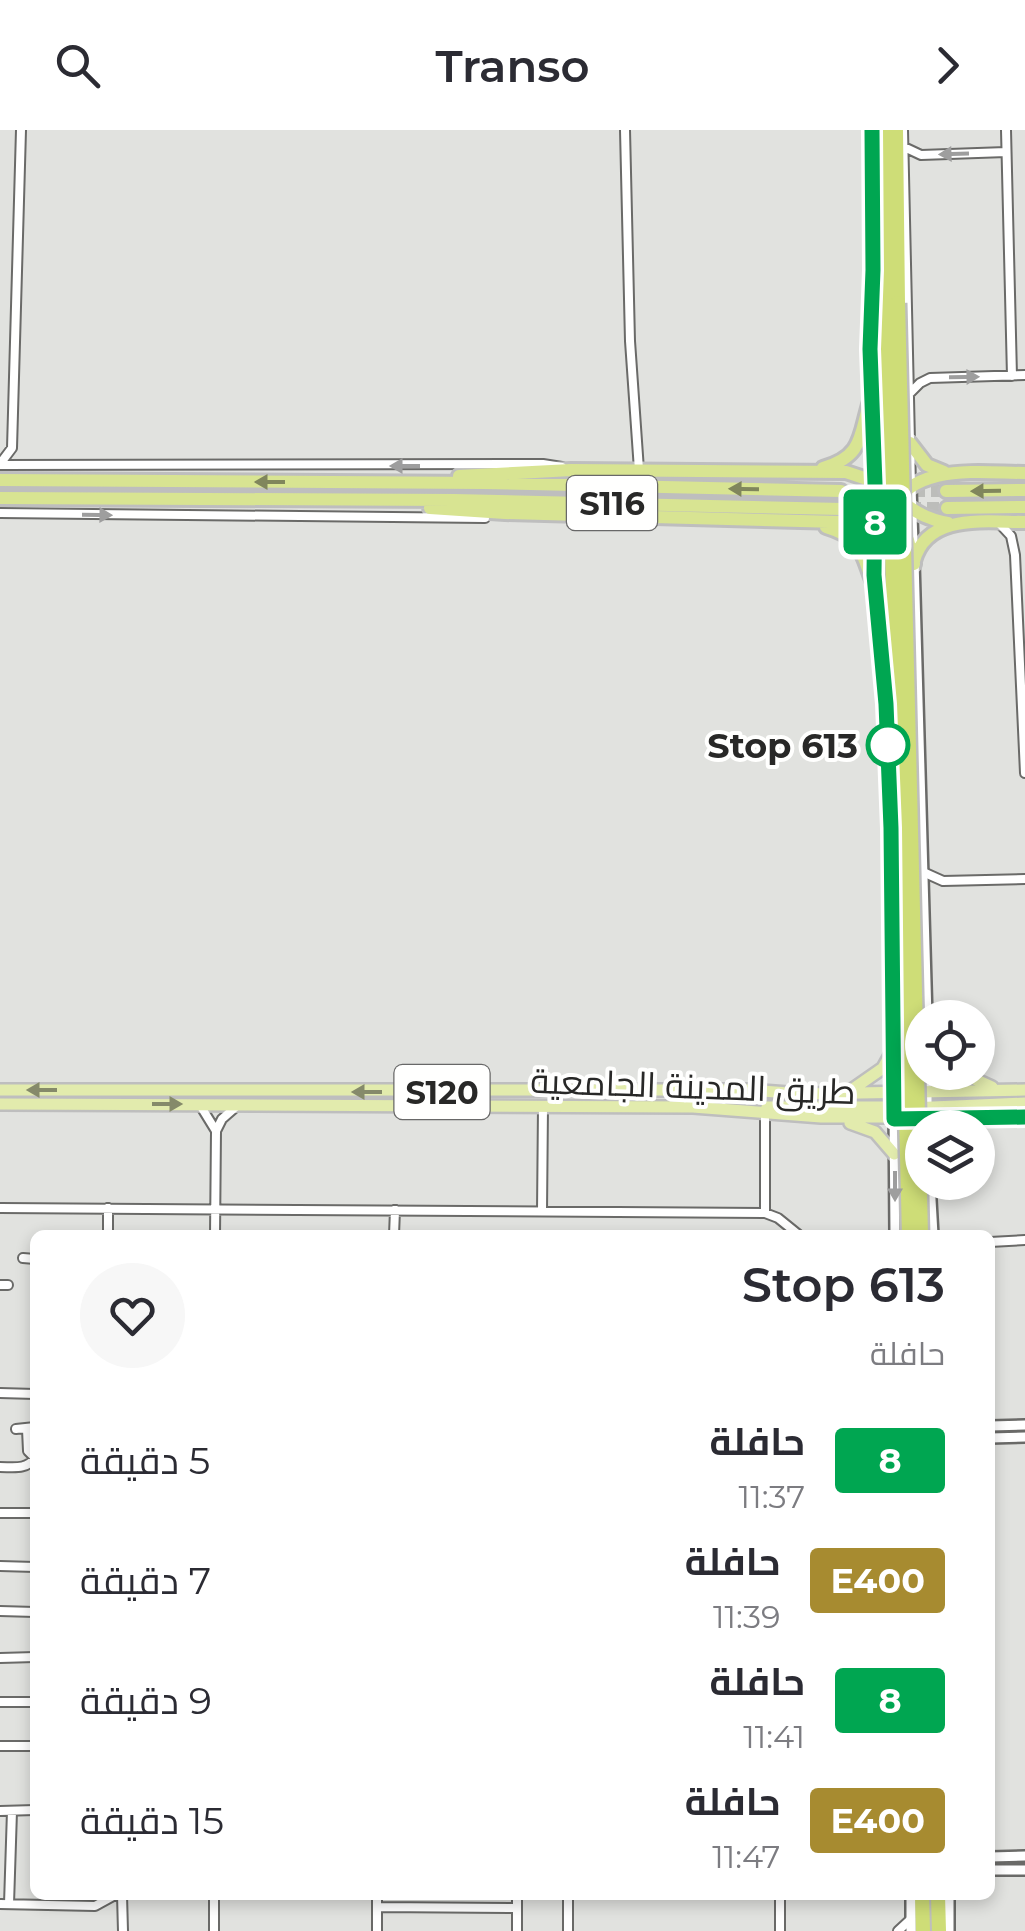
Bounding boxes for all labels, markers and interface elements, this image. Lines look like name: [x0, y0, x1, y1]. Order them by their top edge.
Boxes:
icon: search: [50, 38, 105, 93]
text: Transo: [436, 38, 589, 93]
icon: forward: [920, 38, 975, 93]
one-way arrow: [938, 146, 970, 162]
one-way arrow: [948, 368, 980, 384]
one-way arrow: [388, 458, 420, 474]
one-way arrow: [254, 474, 286, 490]
road number: S116: [567, 476, 657, 530]
one-way arrow: [727, 480, 759, 496]
one-way arrow: [969, 483, 1001, 499]
line badge: 8: [842, 490, 908, 554]
text: 8: [863, 501, 887, 544]
one-way arrow: [82, 508, 114, 524]
place label: Stop 613: [707, 724, 858, 767]
marker: Stop 613: [867, 724, 909, 766]
map controls: [905, 1000, 995, 1200]
button: locate: [905, 1000, 995, 1090]
street label: طريق المدينة الجامعية: [530, 1059, 856, 1114]
road number: S120: [394, 1065, 490, 1119]
one-way arrow: [25, 1082, 57, 1098]
one-way arrow: [350, 1084, 382, 1100]
one-way arrow: [152, 1097, 184, 1113]
button: layers: [905, 1110, 995, 1200]
one-way arrow: [887, 1170, 903, 1202]
text: Stop 613: [742, 1256, 945, 1314]
button: heart: [80, 1263, 185, 1368]
text: حافلة: [870, 1334, 945, 1373]
text: حافلة: [709, 1418, 805, 1465]
text: 5 دقيقة: [80, 1437, 210, 1484]
text: 8: [878, 1439, 902, 1482]
text: 11:37: [739, 1477, 805, 1516]
text: حافلة: [685, 1538, 780, 1585]
text: 7 دقيقة: [80, 1557, 211, 1604]
text: E400: [830, 1559, 925, 1602]
text: 11:39: [713, 1597, 780, 1636]
text: حافلة: [709, 1658, 805, 1705]
text: 9 دقيقة: [80, 1677, 212, 1724]
text: 8: [878, 1679, 902, 1722]
text: 11:41: [743, 1717, 805, 1756]
text: حافلة: [685, 1778, 780, 1825]
text: 15 دقيقة: [80, 1797, 224, 1844]
text: E400: [830, 1799, 925, 1842]
text: 11:47: [712, 1837, 780, 1876]

